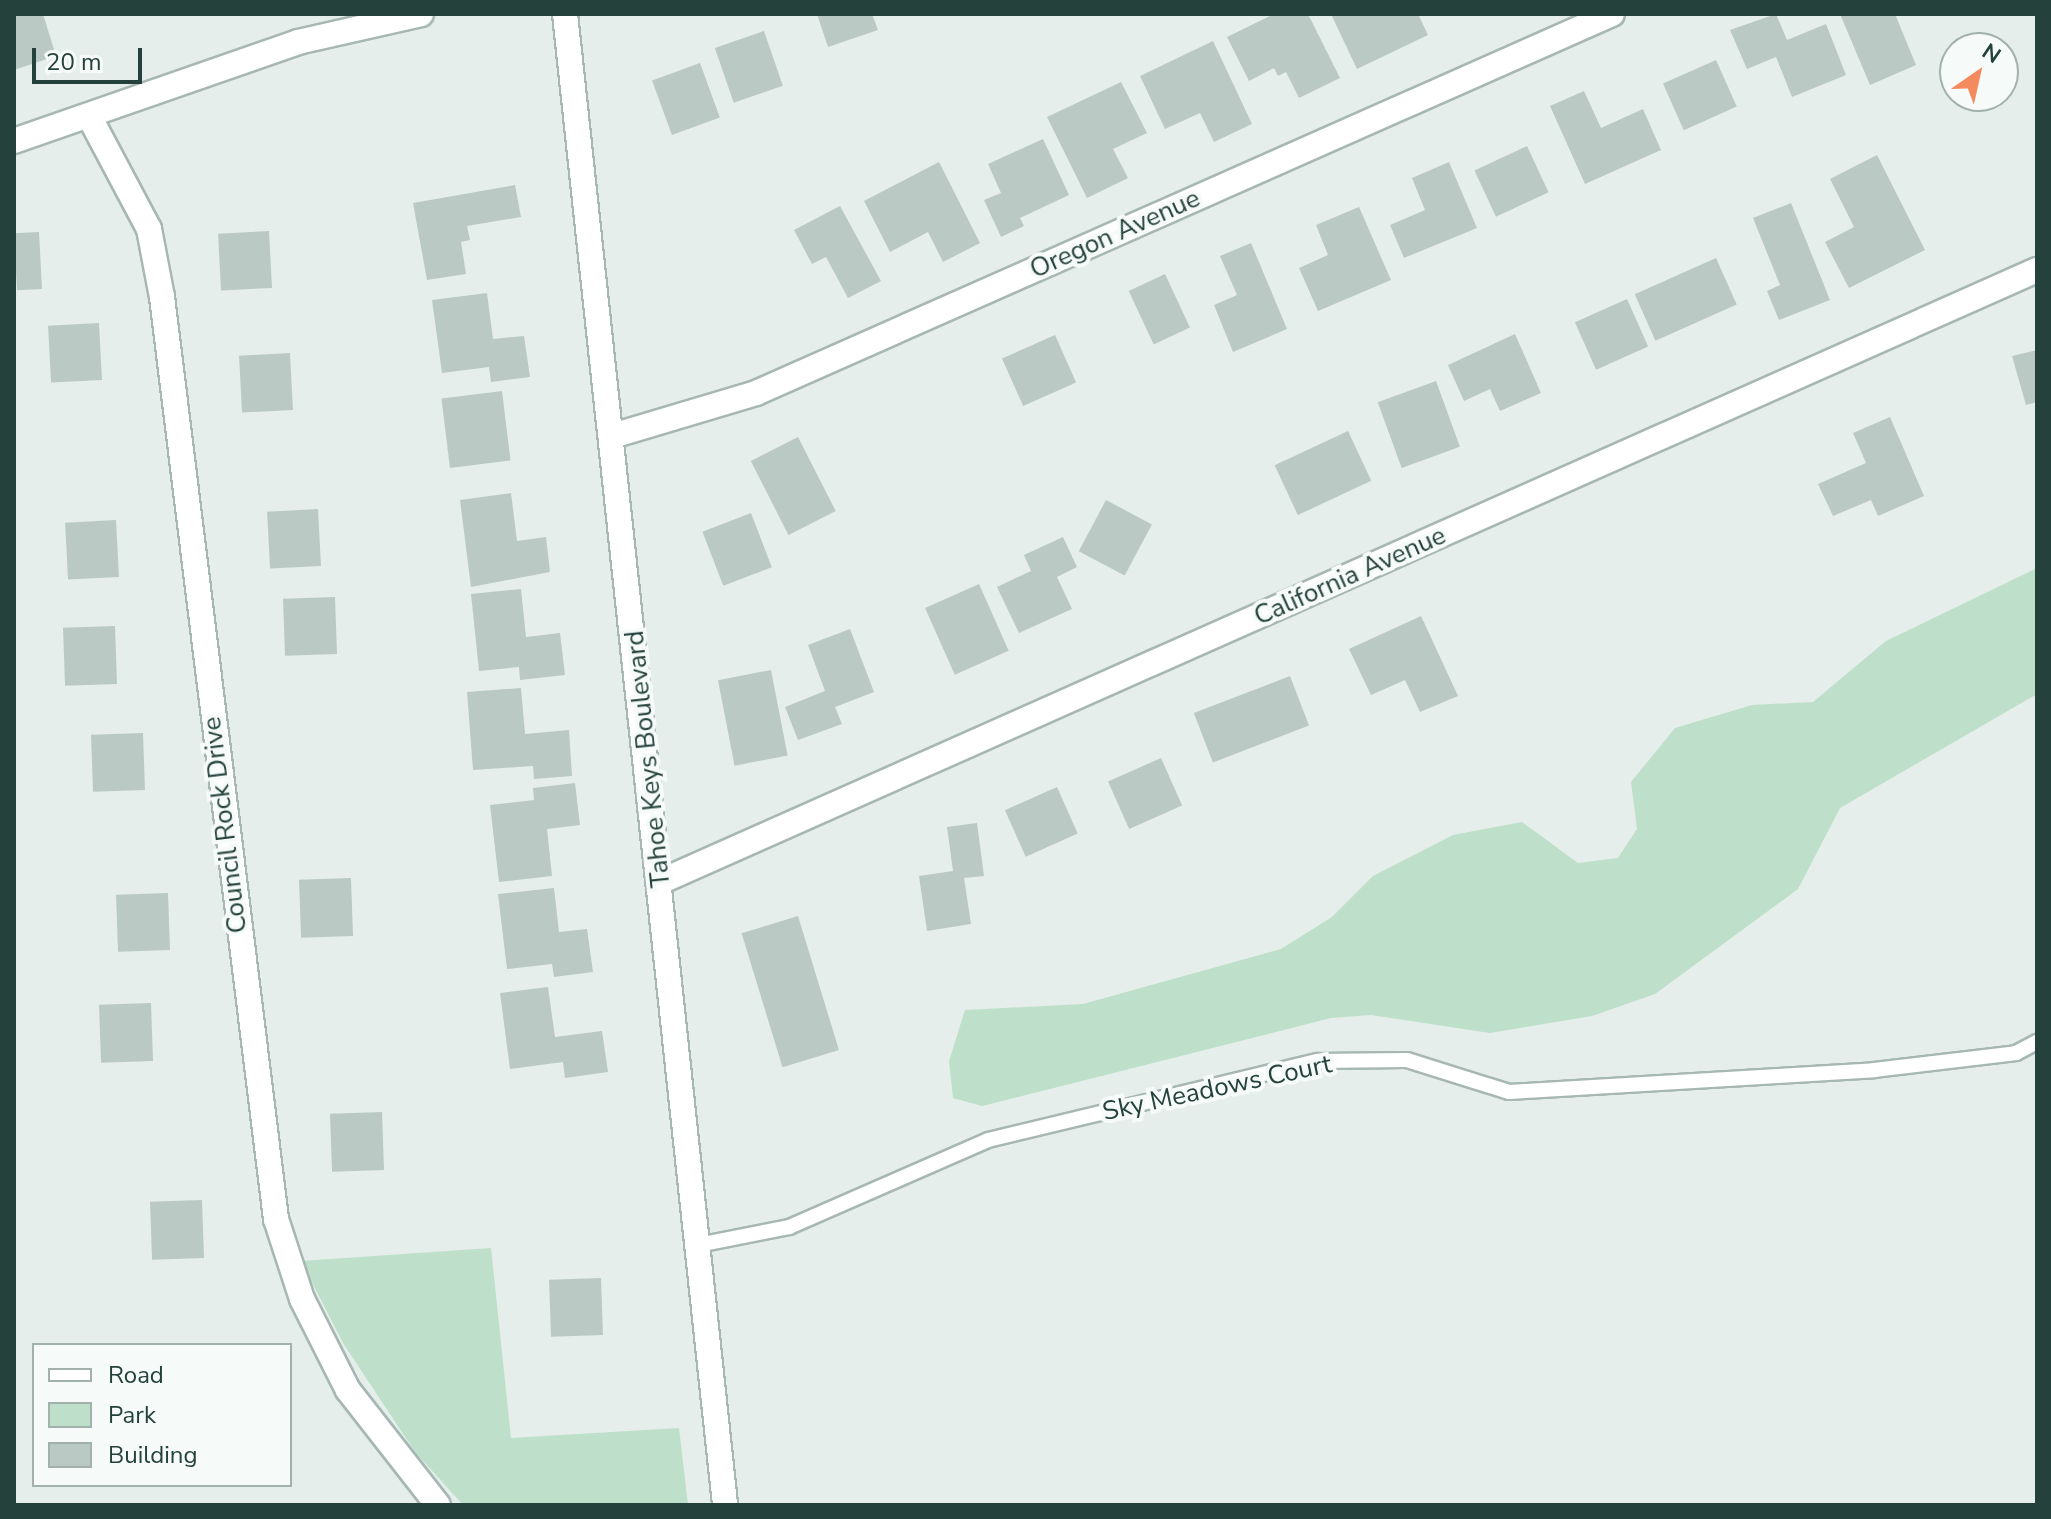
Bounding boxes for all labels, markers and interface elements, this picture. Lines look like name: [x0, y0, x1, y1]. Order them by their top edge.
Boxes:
scale bar: [36, 32, 146, 82]
north arrow: [1939, 32, 2019, 112]
text: N: [1976, 37, 2007, 71]
text: 20 m: [46, 46, 102, 78]
street label: Oregon Avenue: [1025, 183, 1205, 285]
street label: California Avenue: [1249, 520, 1451, 632]
street label: Tahoe Keys Boulevard: [619, 629, 677, 889]
street label: Council Rock Drive: [196, 715, 254, 935]
street label: Sky Meadows Court: [1100, 1048, 1334, 1128]
legend: [32, 1343, 292, 1487]
text: Road: [108, 1359, 164, 1391]
text: Park: [108, 1399, 156, 1431]
text: Building: [108, 1439, 198, 1471]

